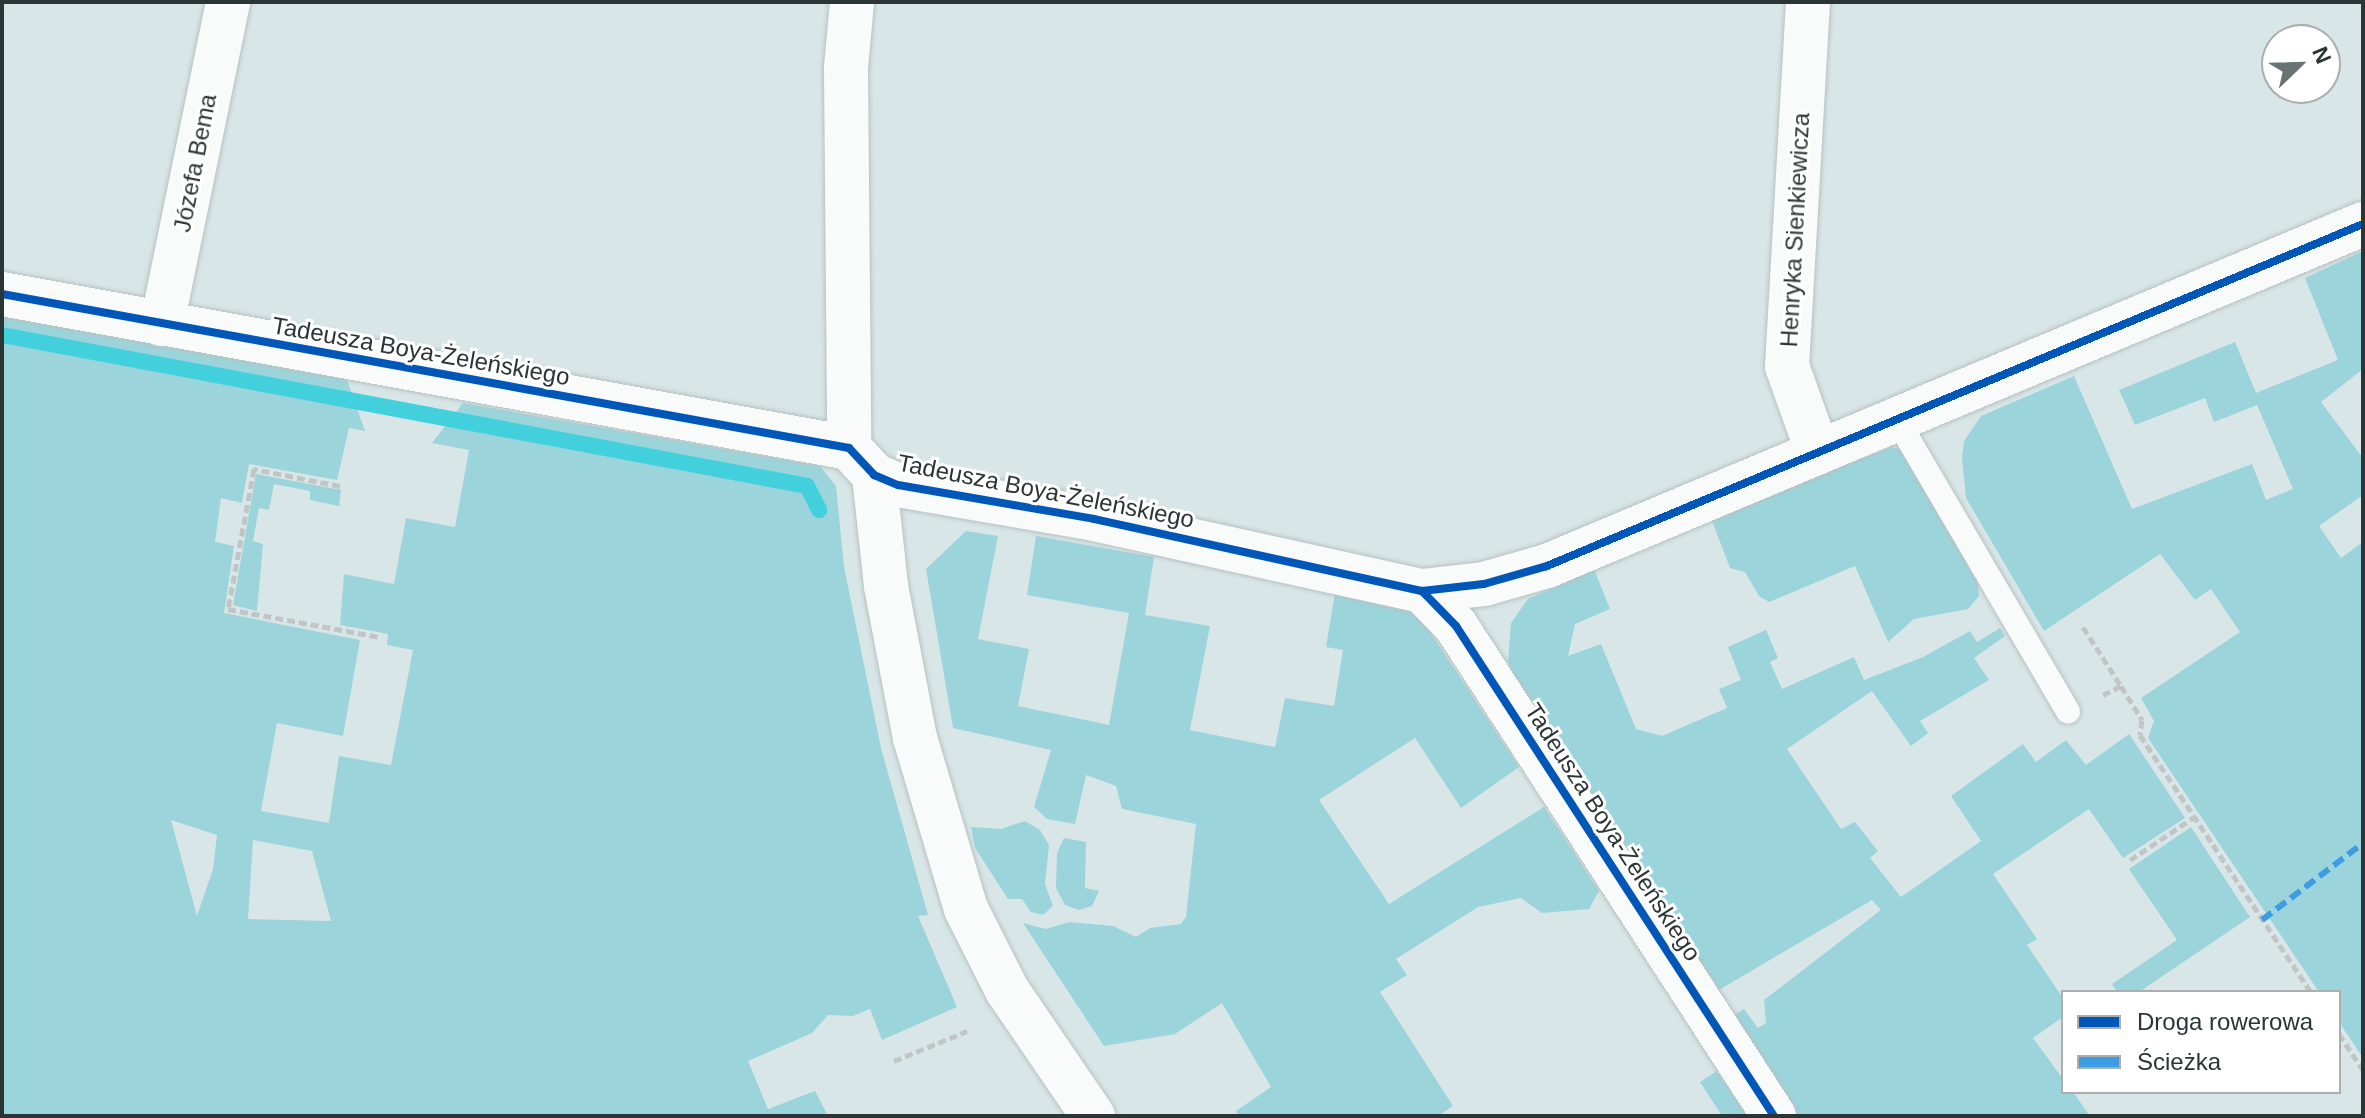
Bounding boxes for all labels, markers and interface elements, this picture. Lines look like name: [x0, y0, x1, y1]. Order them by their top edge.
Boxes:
north arrow: [2261, 24, 2341, 104]
text: N: [2307, 43, 2336, 67]
street label: Józefa Bema: [168, 92, 222, 234]
street label: Henryka Sienkiewicza: [1774, 112, 1816, 348]
street label: Tadeusza Boya-Żeleńskiego: [270, 311, 572, 391]
street label: Tadeusza Boya-Żeleńskiego: [895, 448, 1197, 534]
street label: Tadeusza Boya-Żeleńskiego: [1519, 698, 1707, 966]
legend: [2061, 990, 2341, 1094]
text: Droga rowerowa: [2137, 1008, 2313, 1035]
text: Ścieżka: [2137, 1048, 2221, 1075]

